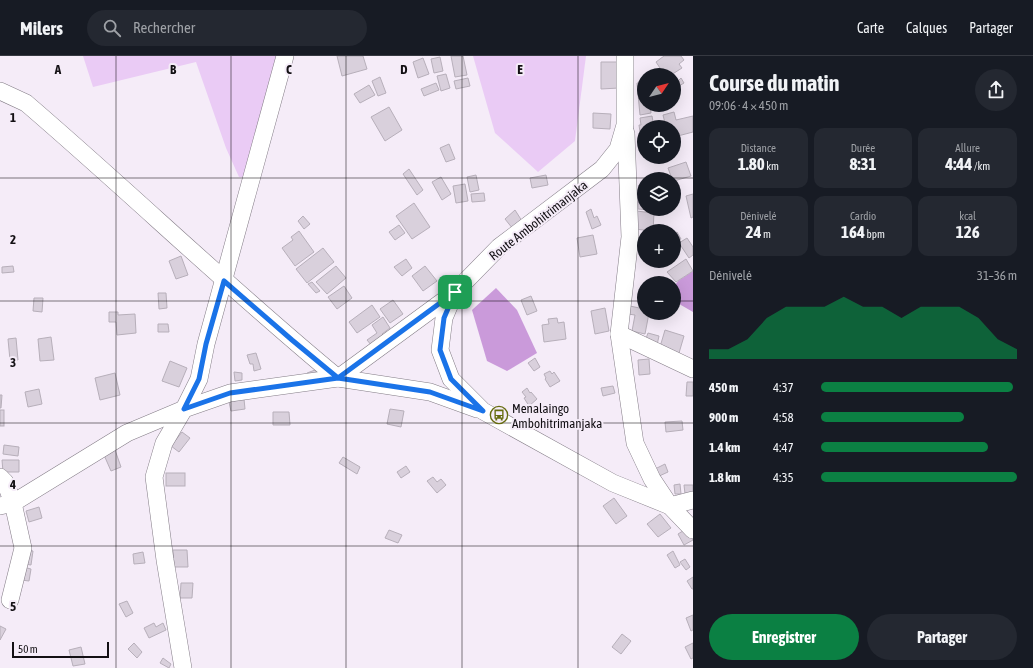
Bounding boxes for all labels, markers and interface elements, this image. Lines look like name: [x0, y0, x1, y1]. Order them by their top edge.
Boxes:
search box: [87, 10, 367, 46]
text: Milers: [20, 17, 63, 39]
icon: search: [101, 17, 123, 39]
text: Rechercher: [133, 19, 195, 36]
text: Carte: [857, 20, 884, 36]
text: Calques: [906, 20, 947, 36]
text: Partager: [969, 20, 1013, 36]
text: A: [54, 62, 62, 77]
text: B: [170, 62, 177, 77]
text: C: [286, 62, 292, 77]
text: D: [400, 62, 408, 77]
text: E: [517, 62, 523, 77]
north arrow: [637, 68, 681, 112]
map controls: [637, 68, 681, 320]
button: share: [975, 69, 1017, 111]
text: Course du matin: [709, 70, 839, 96]
text: 09:06 · 4 × 450 m: [709, 98, 788, 113]
text: 1: [10, 110, 16, 125]
button: locate: [637, 120, 681, 164]
text: Distance: [741, 142, 776, 154]
text: Durée: [851, 142, 875, 154]
text: Allure: [955, 142, 980, 154]
text: 1.80: [738, 154, 765, 174]
text: 8:31: [849, 154, 876, 174]
text: 4:44: [945, 154, 972, 174]
text: km: [765, 160, 779, 172]
text: /km: [972, 160, 990, 172]
button: layers: [637, 172, 681, 216]
street label: Route Ambohitrimanjaka: [486, 177, 590, 263]
text: Dénivelé: [740, 210, 776, 222]
text: Cardio: [850, 210, 876, 222]
text: kcal: [959, 210, 976, 222]
text: 24: [746, 222, 762, 242]
text: 164: [841, 222, 865, 242]
text: 126: [956, 222, 980, 242]
button: +: [637, 224, 681, 268]
text: m: [762, 228, 771, 240]
text: bpm: [865, 228, 885, 240]
text: 2: [10, 232, 16, 247]
text: Dénivelé: [709, 268, 752, 283]
text: 31–36 m: [977, 268, 1017, 283]
pin: [438, 275, 472, 309]
button: −: [637, 276, 681, 320]
icon: arrive: [444, 281, 466, 303]
text: 3: [10, 355, 16, 370]
text: 450 m: [709, 380, 738, 395]
text: 4:37: [773, 380, 794, 395]
place label: Menalaingo Ambohitrimanjaka: [512, 401, 602, 431]
bus stop icon: Menalaingo Ambohitrimanjaka: [489, 405, 509, 425]
text: 900 m: [709, 410, 738, 425]
text: 4:58: [773, 410, 794, 425]
text: 1.4 km: [709, 440, 740, 455]
text: 4:47: [773, 440, 794, 455]
text: 1.8 km: [709, 470, 740, 485]
text: 4:35: [773, 470, 794, 485]
text: 4: [9, 477, 16, 492]
text: 5: [10, 599, 16, 614]
button: Enregistrer: [709, 614, 859, 660]
button: Partager: [867, 614, 1017, 660]
scale bar: [12, 640, 109, 659]
text: 50 m: [18, 643, 38, 655]

